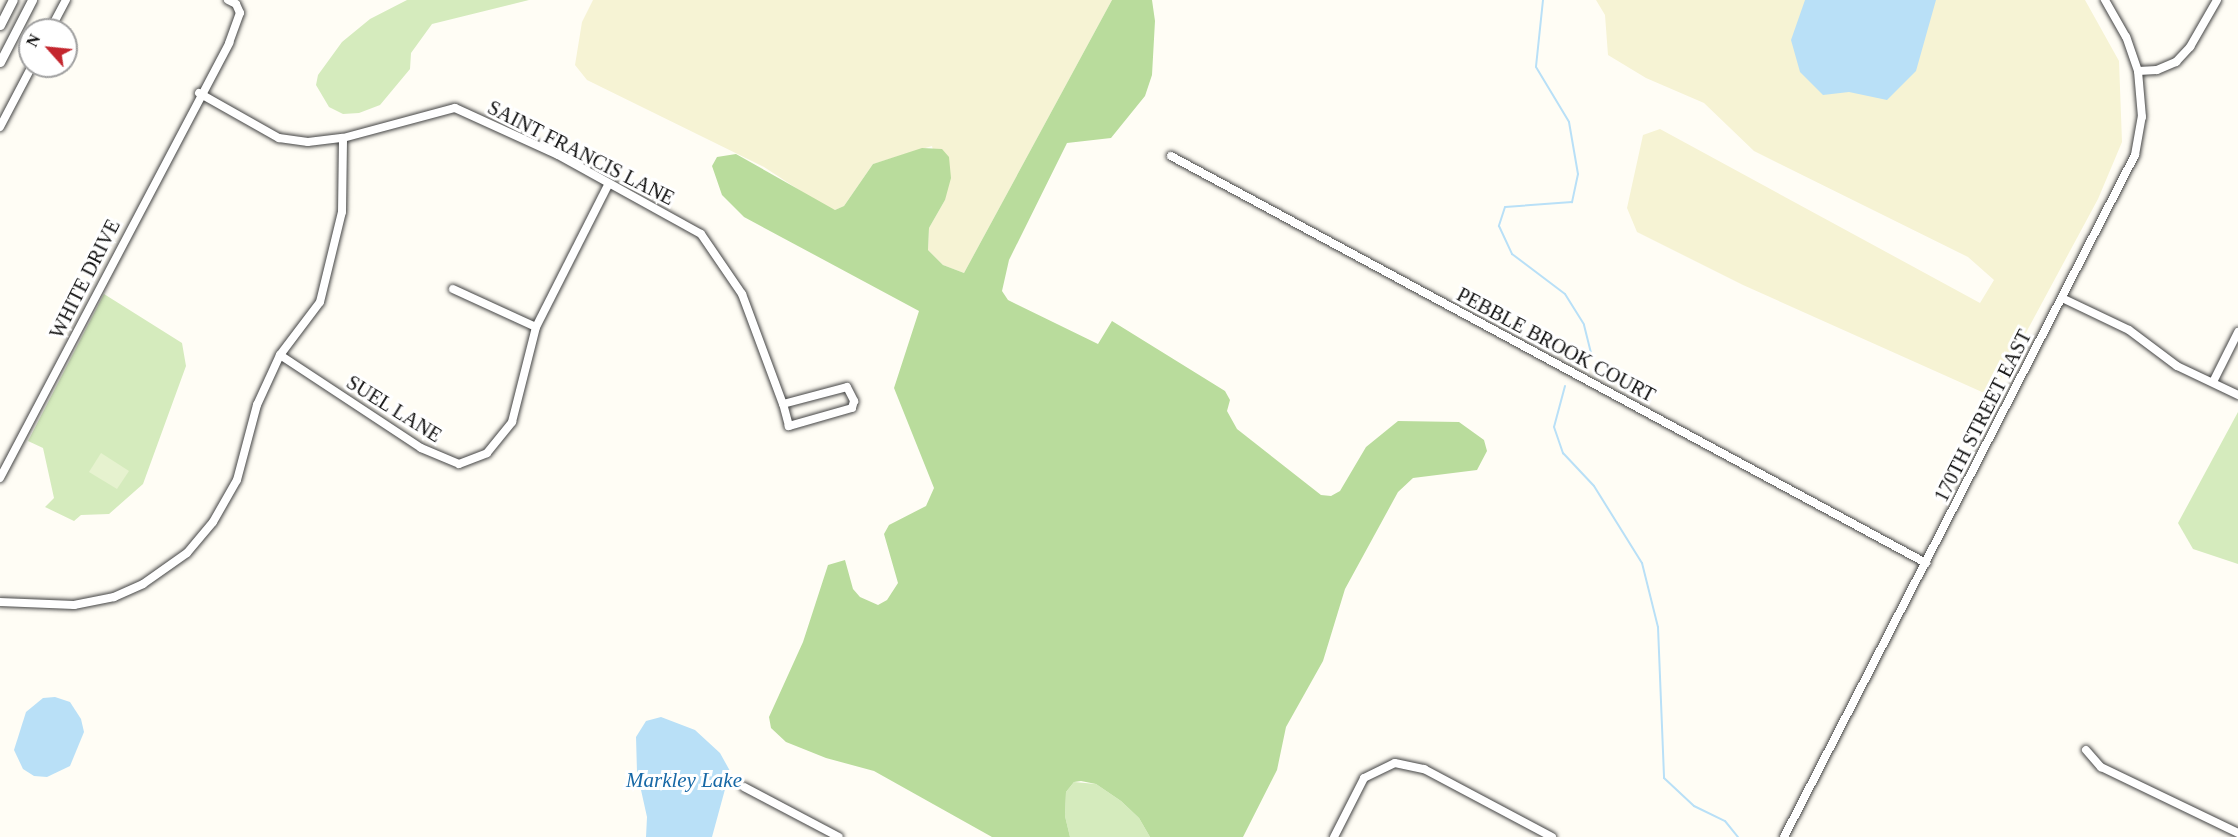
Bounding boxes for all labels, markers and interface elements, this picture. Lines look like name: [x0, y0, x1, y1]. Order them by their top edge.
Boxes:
north arrow: [18, 18, 78, 78]
text: N: [23, 31, 43, 50]
street label: SAINT FRANCIS LANE: [483, 95, 679, 211]
street label: WHITE DRIVE: [45, 215, 125, 343]
street label: PEBBLE BROOK COURT: [1453, 283, 1659, 407]
street label: 170TH STREET EAST: [1929, 326, 2037, 506]
street label: SUEL LANE: [342, 370, 446, 448]
water label: Markley Lake: [626, 767, 742, 793]

